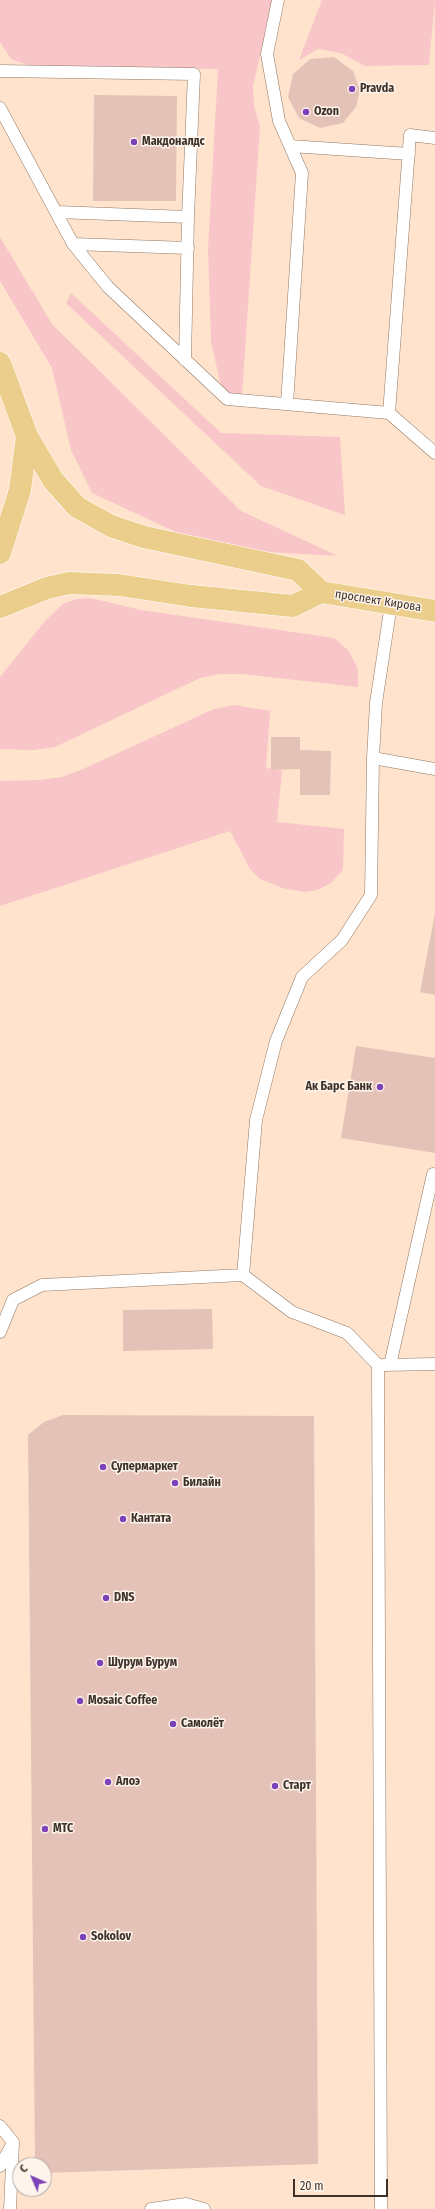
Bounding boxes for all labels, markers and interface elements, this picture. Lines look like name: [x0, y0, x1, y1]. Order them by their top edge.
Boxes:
place label: Pravda: [360, 82, 394, 96]
marker: Pravda: [347, 84, 357, 94]
place label: Ozon: [314, 105, 339, 119]
marker: Ozon: [301, 107, 311, 117]
place label: Макдоналдс: [142, 135, 205, 149]
marker: Макдоналдс: [129, 137, 139, 147]
street label: проспект Кирова: [334, 587, 422, 615]
place label: Ак Барс Банк: [305, 1080, 372, 1094]
marker: Ак Барс Банк: [375, 1082, 385, 1092]
place label: Супермаркет: [111, 1460, 178, 1474]
marker: Супермаркет: [98, 1462, 108, 1472]
place label: Билайн: [183, 1476, 221, 1490]
marker: Билайн: [170, 1478, 180, 1488]
place label: Кантата: [131, 1512, 171, 1526]
marker: Кантата: [118, 1514, 128, 1524]
place label: DNS: [114, 1591, 135, 1605]
marker: DNS: [101, 1593, 111, 1603]
place label: Шурум Бурум: [108, 1656, 177, 1670]
marker: Шурум Бурум: [95, 1658, 105, 1668]
place label: Mosaic Coffee: [88, 1694, 157, 1708]
marker: Mosaic Coffee: [75, 1696, 85, 1706]
place label: Самолёт: [181, 1717, 224, 1731]
marker: Самолёт: [168, 1719, 178, 1729]
place label: Алоэ: [116, 1775, 140, 1789]
marker: Алоэ: [103, 1777, 113, 1787]
place label: Старт: [283, 1779, 311, 1793]
marker: Старт: [270, 1781, 280, 1791]
place label: МТС: [53, 1822, 73, 1836]
marker: МТС: [40, 1824, 50, 1834]
place label: Sokolov: [91, 1930, 131, 1944]
marker: Sokolov: [78, 1932, 88, 1942]
north arrow: [12, 2157, 52, 2197]
text: С: [17, 2162, 30, 2176]
scale bar: [295, 2171, 390, 2197]
text: 20 m: [300, 2179, 324, 2193]

